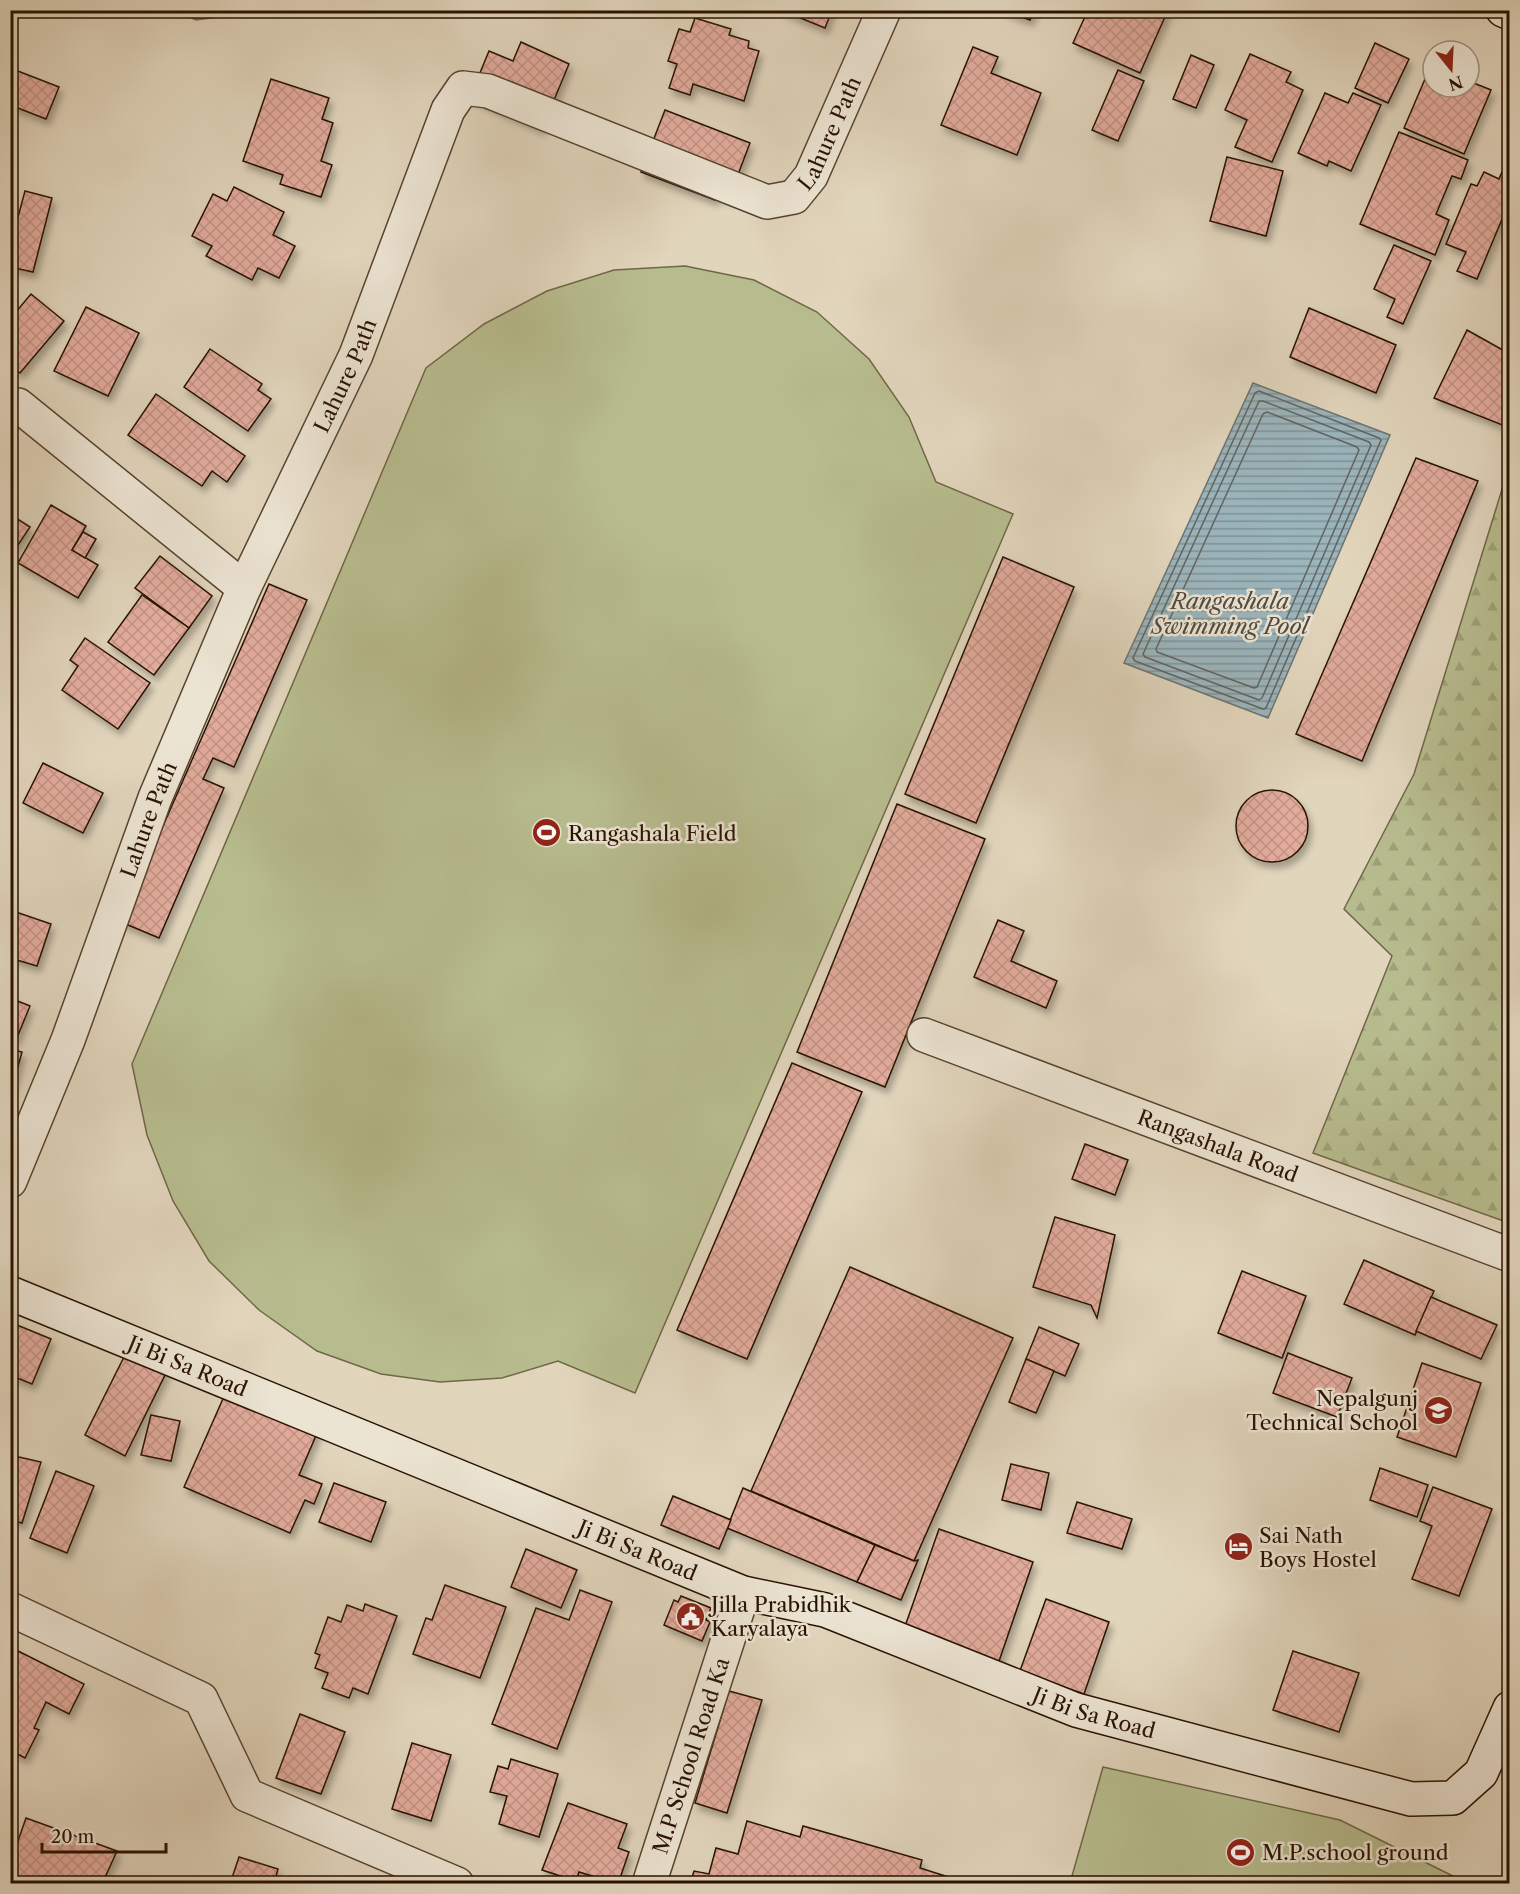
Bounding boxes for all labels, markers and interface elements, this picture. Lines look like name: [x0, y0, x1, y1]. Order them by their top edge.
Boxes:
north arrow: [1421, 39, 1481, 99]
street label: Lahure Path: [792, 72, 866, 195]
text: N: [1446, 72, 1465, 95]
street label: Lahure Path: [308, 315, 381, 436]
water label: Rangashala Swimming Pool: [1149, 588, 1312, 640]
street label: Lahure Path: [115, 758, 182, 881]
sports icon: Rangashala Field: [531, 817, 563, 849]
place label: Rangashala Field: [568, 821, 737, 846]
street label: Rangashala Road: [1134, 1104, 1302, 1187]
street label: Ji Bi Sa Road: [121, 1329, 251, 1401]
place label: Nepalgunj Technical School: [1246, 1386, 1418, 1435]
school or university icon: Nepalgunj Technical School: [1423, 1394, 1455, 1426]
street label: Ji Bi Sa Road: [571, 1513, 701, 1586]
place label: Sai Nath Boys Hostel: [1259, 1523, 1377, 1572]
hotel icon: Sai Nath Boys Hostel: [1222, 1531, 1254, 1563]
place label: Jilla Prabidhik Karyalaya: [708, 1592, 852, 1641]
public building icon: Jilla Prabidhik Karyalaya: [674, 1600, 706, 1632]
street label: M.P School Road Ka: [647, 1653, 734, 1857]
street label: Ji Bi Sa Road: [1026, 1680, 1158, 1743]
scale bar: [42, 1816, 166, 1854]
text: 20 m: [51, 1826, 95, 1848]
sports icon: M.P.school ground: [1225, 1836, 1257, 1868]
place label: M.P.school ground: [1262, 1840, 1449, 1865]

